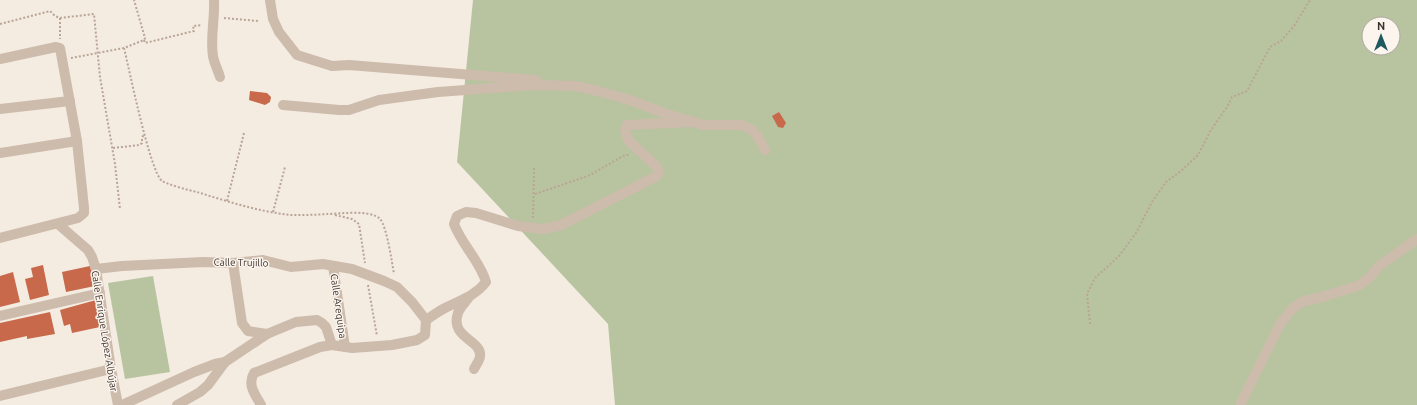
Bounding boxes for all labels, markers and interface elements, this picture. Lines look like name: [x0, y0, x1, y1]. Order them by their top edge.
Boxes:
north arrow: [1361, 16, 1401, 56]
text: N: [1377, 20, 1385, 32]
street label: Calle Trujillo: [213, 257, 269, 268]
street label: Calle Enrique López Albújar: [89, 270, 120, 393]
street label: Calle Arequipa: [329, 273, 348, 339]

